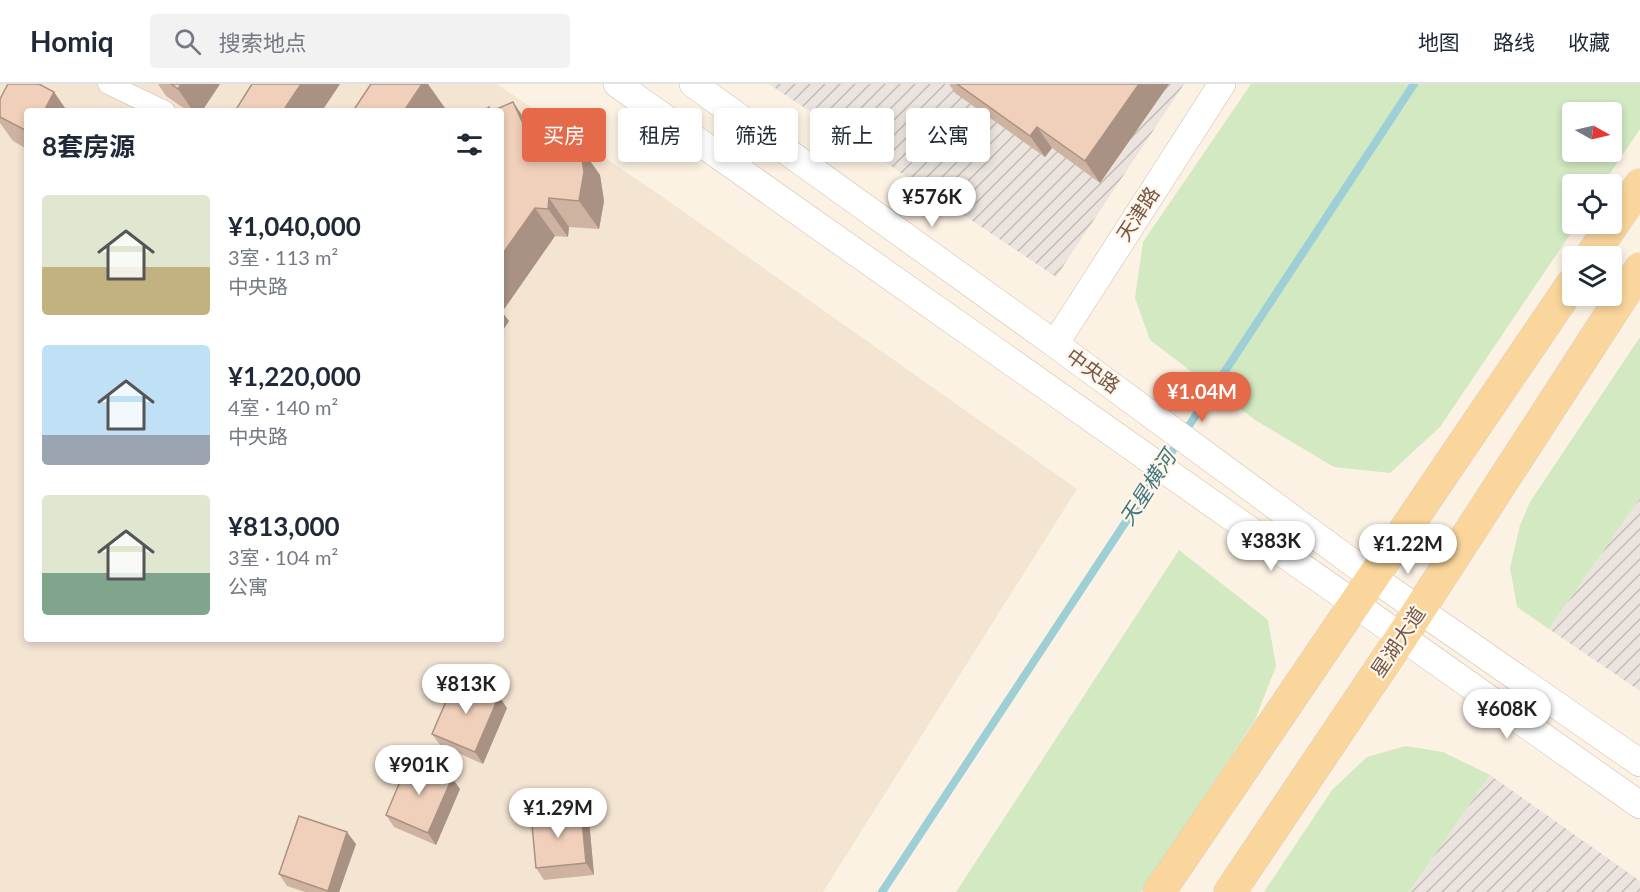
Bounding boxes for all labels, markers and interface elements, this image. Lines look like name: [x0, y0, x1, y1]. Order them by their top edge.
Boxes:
search box: [150, 14, 570, 68]
text: Homiq: [30, 24, 114, 58]
icon: search: [171, 25, 204, 58]
text: 搜索地点: [219, 29, 307, 56]
text: 地图: [1418, 29, 1460, 54]
text: 路线: [1493, 29, 1535, 54]
text: 收藏: [1568, 29, 1610, 54]
north arrow: [1562, 102, 1622, 162]
map controls: [1562, 102, 1622, 306]
chip: 买房: [522, 108, 606, 162]
chip: 租房: [618, 108, 702, 162]
chip: 筛选: [714, 108, 798, 162]
chip: 新上: [810, 108, 894, 162]
chip: 公寓: [906, 108, 990, 162]
icon: filters: [453, 128, 486, 161]
text: 8套房源: [42, 130, 135, 162]
button: locate: [1562, 174, 1622, 234]
pin: ¥576K: [890, 177, 974, 228]
street label: 天津路: [1111, 182, 1164, 245]
text: ¥576K: [902, 184, 962, 208]
text: ¥1,040,000: [228, 210, 361, 242]
icon: home: [90, 219, 162, 291]
text: 3室 · 113 m²: [228, 245, 338, 269]
button: layers: [1562, 246, 1622, 306]
text: 中央路: [228, 274, 288, 298]
street label: 中央路: [1062, 343, 1125, 398]
text: ¥1,220,000: [228, 360, 361, 392]
icon: home: [90, 369, 162, 441]
pin: ¥1.04M: [1153, 372, 1251, 423]
text: ¥1.04M: [1167, 379, 1237, 403]
text: 4室 · 140 m²: [228, 395, 338, 419]
text: 中央路: [228, 424, 288, 448]
water label: 天星横河: [1113, 442, 1182, 529]
text: ¥813,000: [228, 510, 340, 542]
icon: home: [90, 519, 162, 591]
pin: ¥383K: [1229, 521, 1313, 572]
pin: ¥1.22M: [1359, 524, 1457, 575]
text: ¥383K: [1241, 528, 1301, 552]
text: ¥1.22M: [1373, 531, 1443, 555]
text: 3室 · 104 m²: [228, 545, 338, 569]
text: 公寓: [228, 574, 268, 598]
street label: 星湖大道: [1365, 602, 1429, 681]
pin: ¥813K: [424, 664, 508, 715]
text: ¥813K: [436, 671, 496, 695]
pin: ¥608K: [1465, 689, 1549, 740]
text: ¥608K: [1477, 696, 1537, 720]
pin: ¥901K: [377, 745, 461, 796]
text: ¥901K: [389, 752, 449, 776]
pin: ¥1.29M: [509, 788, 607, 839]
text: ¥1.29M: [523, 795, 593, 819]

